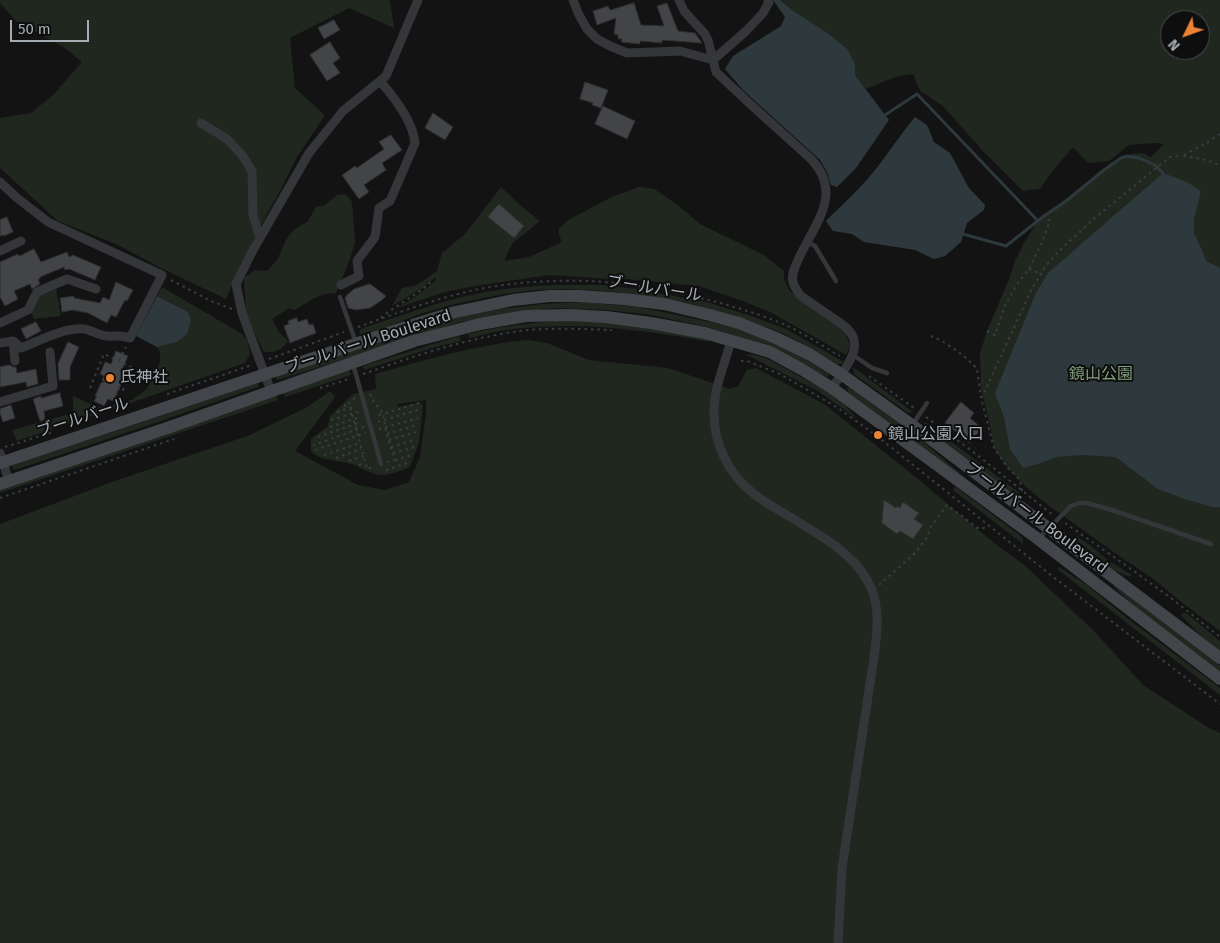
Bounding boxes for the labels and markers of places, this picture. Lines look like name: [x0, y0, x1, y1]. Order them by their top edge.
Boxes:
place label: 氏神社: [120, 368, 168, 388]
marker: 氏神社: [104, 372, 116, 384]
place label: 鏡山公園入口: [888, 425, 984, 445]
marker: 鏡山公園入口: [872, 429, 884, 441]

